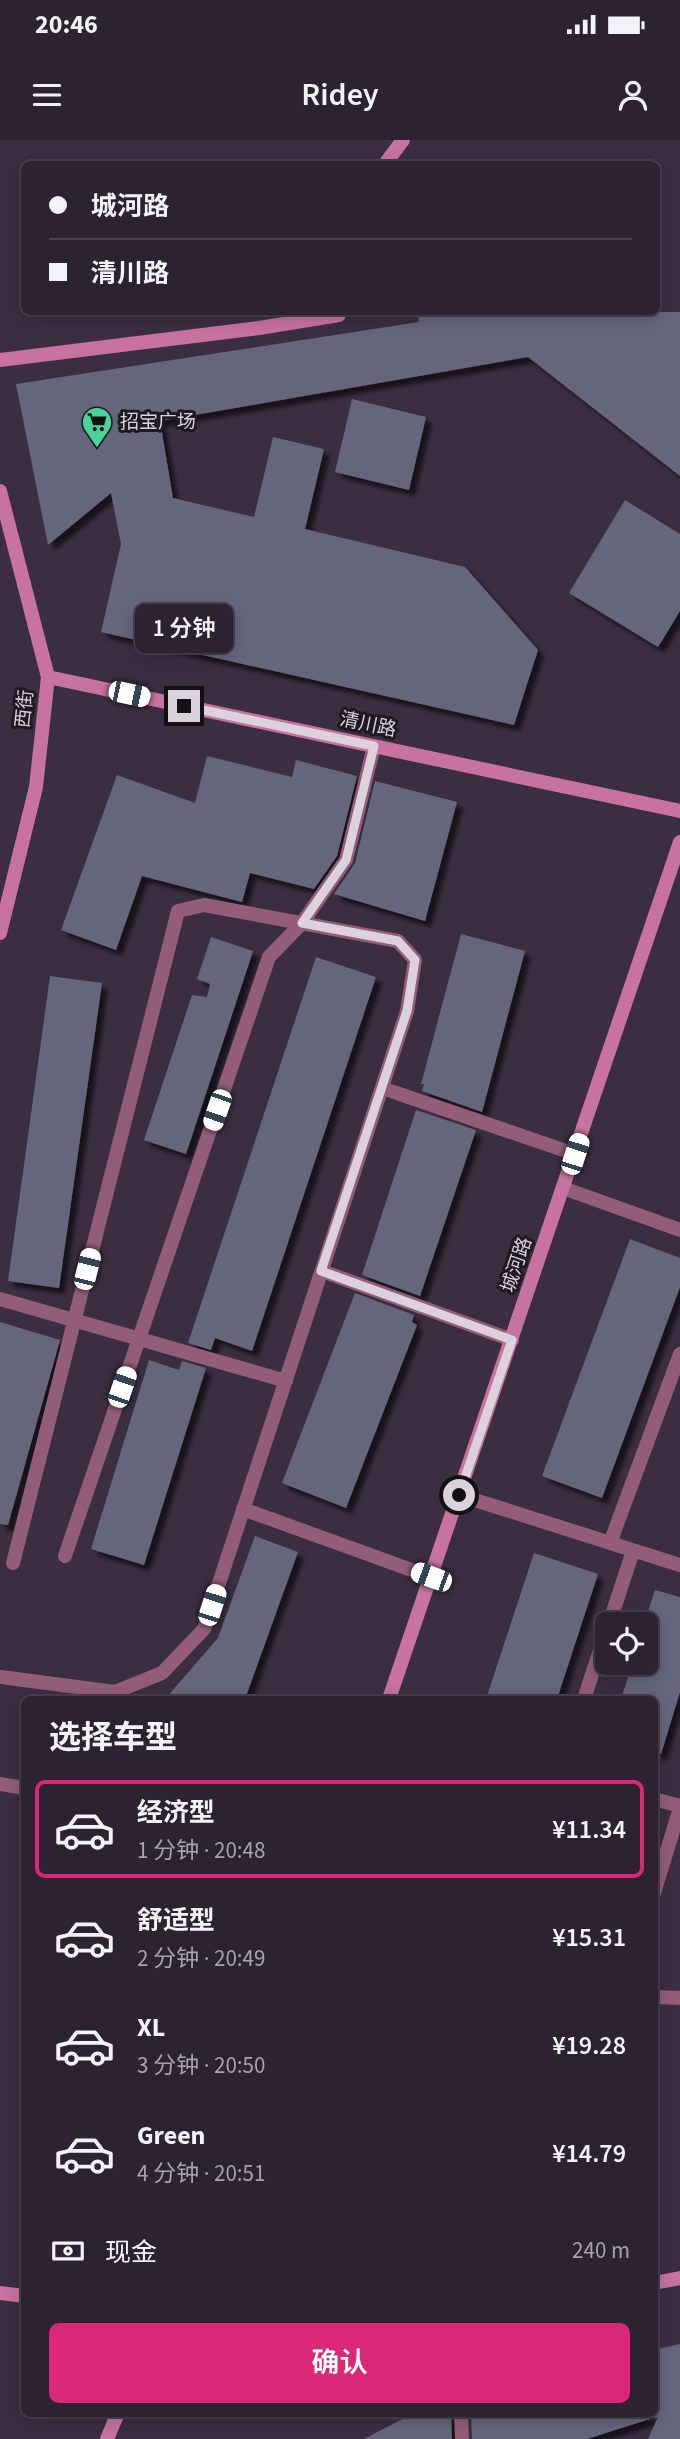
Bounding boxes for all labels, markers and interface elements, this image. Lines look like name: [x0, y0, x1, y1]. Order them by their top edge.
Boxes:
text: 20:46: [35, 6, 98, 43]
text: Ridey: [301, 72, 379, 118]
icon: menu: [28, 76, 66, 114]
icon: person: [614, 76, 652, 114]
text: 城河路: [91, 188, 169, 225]
text: 清川路: [91, 255, 169, 292]
supermarket icon: 招宝广场: [80, 405, 114, 449]
place label: 招宝广场: [120, 409, 196, 436]
callout: 1 分钟: [135, 604, 233, 654]
text: 1 分钟: [153, 612, 215, 645]
car: [107, 679, 152, 709]
street label: 西街: [10, 689, 40, 729]
route end: [168, 690, 200, 722]
street label: 清川路: [337, 706, 399, 744]
car: [201, 1087, 234, 1133]
car: [559, 1131, 592, 1177]
street label: 城河路: [495, 1234, 539, 1296]
car: [72, 1246, 103, 1292]
car: [106, 1364, 139, 1410]
route start: [443, 1479, 475, 1511]
car: [408, 1560, 455, 1594]
car: [196, 1582, 229, 1628]
map controls: [595, 1612, 658, 1675]
button: locate: [595, 1612, 658, 1675]
text: 选择车型: [49, 1715, 177, 1761]
text: 经济型: [137, 1794, 215, 1831]
icon: car: [53, 1798, 116, 1861]
text: ¥11.34: [552, 1811, 626, 1848]
text: 1 分钟 · 20:48: [137, 1834, 265, 1867]
text: 舒适型: [137, 1902, 215, 1939]
icon: car: [53, 1906, 116, 1969]
text: ¥15.31: [552, 1919, 626, 1956]
text: 2 分钟 · 20:49: [137, 1942, 265, 1975]
text: XL: [137, 2009, 165, 2046]
icon: car: [53, 2014, 116, 2077]
text: ¥19.28: [552, 2027, 626, 2064]
text: 3 分钟 · 20:50: [137, 2049, 265, 2082]
text: Green: [137, 2117, 205, 2154]
icon: car: [53, 2122, 116, 2185]
text: ¥14.79: [552, 2135, 626, 2172]
text: 4 分钟 · 20:51: [137, 2157, 265, 2190]
icon: cash: [49, 2232, 87, 2270]
text: 现金: [105, 2234, 157, 2271]
text: 240 m: [572, 2234, 630, 2267]
button: 确认: [49, 2323, 630, 2403]

